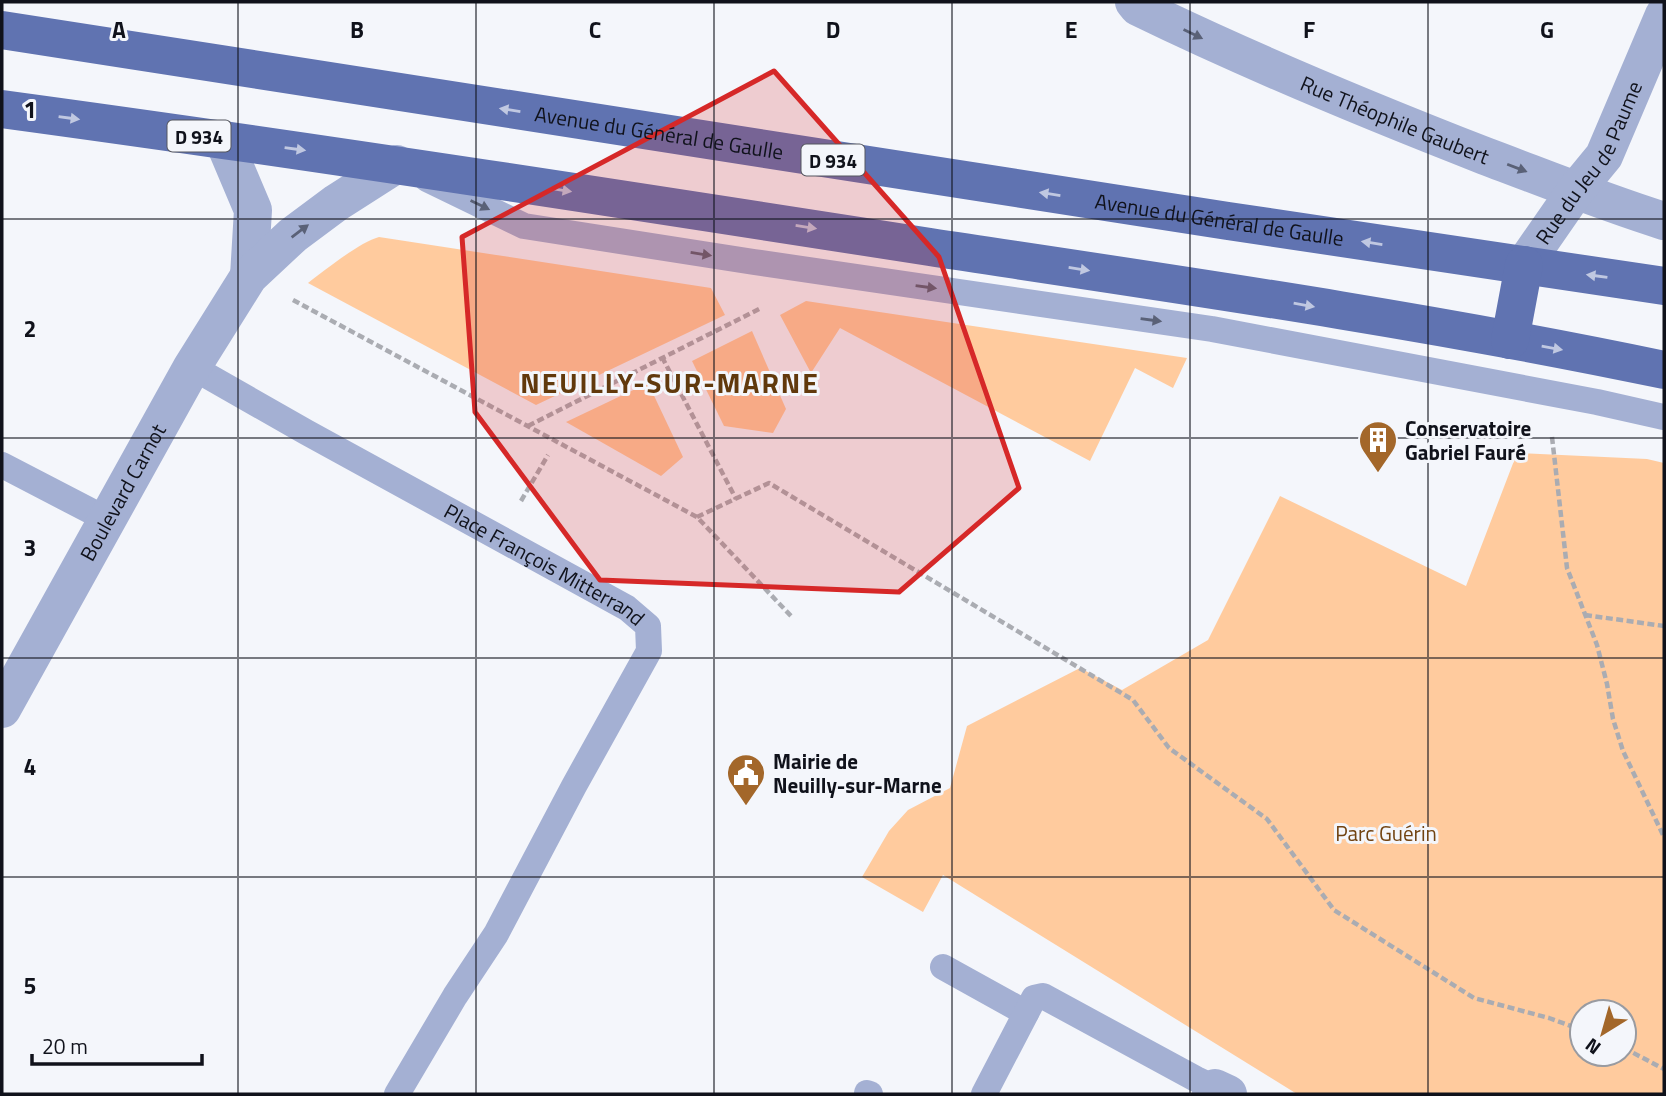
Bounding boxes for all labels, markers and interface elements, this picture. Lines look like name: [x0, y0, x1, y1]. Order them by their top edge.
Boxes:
text: A: [112, 12, 126, 47]
text: B: [350, 12, 364, 47]
text: C: [589, 12, 601, 47]
text: D: [826, 12, 840, 47]
text: E: [1065, 12, 1077, 47]
text: F: [1303, 12, 1315, 47]
text: G: [1540, 12, 1554, 47]
one-way arrow: [1183, 28, 1204, 39]
street label: Rue Théophile Gaubert: [1296, 67, 1495, 172]
street label: Rue du Jeu de Paume: [1527, 76, 1650, 251]
text: 1: [24, 92, 36, 127]
street label: Avenue du Général de Gaulle: [532, 97, 786, 168]
one-way arrow: [499, 104, 521, 115]
one-way arrow: [59, 113, 81, 124]
road number: D 934: [168, 120, 230, 152]
one-way arrow: [284, 144, 306, 155]
road number: D 934: [802, 144, 864, 176]
one-way arrow: [1506, 162, 1527, 173]
street label: Avenue du Général de Gaulle: [1093, 184, 1346, 254]
one-way arrow: [550, 185, 572, 196]
one-way arrow: [1039, 188, 1061, 199]
one-way arrow: [470, 199, 490, 211]
one-way arrow: [795, 222, 817, 233]
one-way arrow: [290, 223, 308, 238]
one-way arrow: [1361, 237, 1383, 248]
one-way arrow: [690, 248, 712, 259]
one-way arrow: [1068, 264, 1090, 275]
one-way arrow: [1586, 270, 1608, 281]
one-way arrow: [915, 282, 937, 293]
one-way arrow: [1293, 300, 1315, 311]
text: 2: [24, 311, 36, 346]
one-way arrow: [1140, 315, 1162, 326]
one-way arrow: [1541, 342, 1563, 353]
district label: NEUILLY-SUR-MARNE: [520, 361, 820, 404]
place label: Conservatoire Gabriel Fauré: [1405, 412, 1531, 468]
street label: Boulevard Carnot: [71, 417, 174, 567]
building icon: Conservatoire Gabriel Fauré: [1357, 419, 1399, 474]
street label: Place François Mitterrand: [438, 495, 652, 633]
text: 3: [24, 530, 36, 565]
place label: Mairie de Neuilly-sur-Marne: [773, 745, 942, 801]
text: 4: [24, 749, 36, 784]
public building icon: Mairie de Neuilly-sur-Marne: [725, 752, 767, 807]
park label: Parc Guérin: [1335, 817, 1437, 849]
text: 5: [24, 968, 36, 1003]
north arrow: [1568, 998, 1638, 1068]
scale bar: [32, 1023, 201, 1066]
text: 20 m: [42, 1030, 88, 1062]
text: N: [1578, 1031, 1606, 1063]

